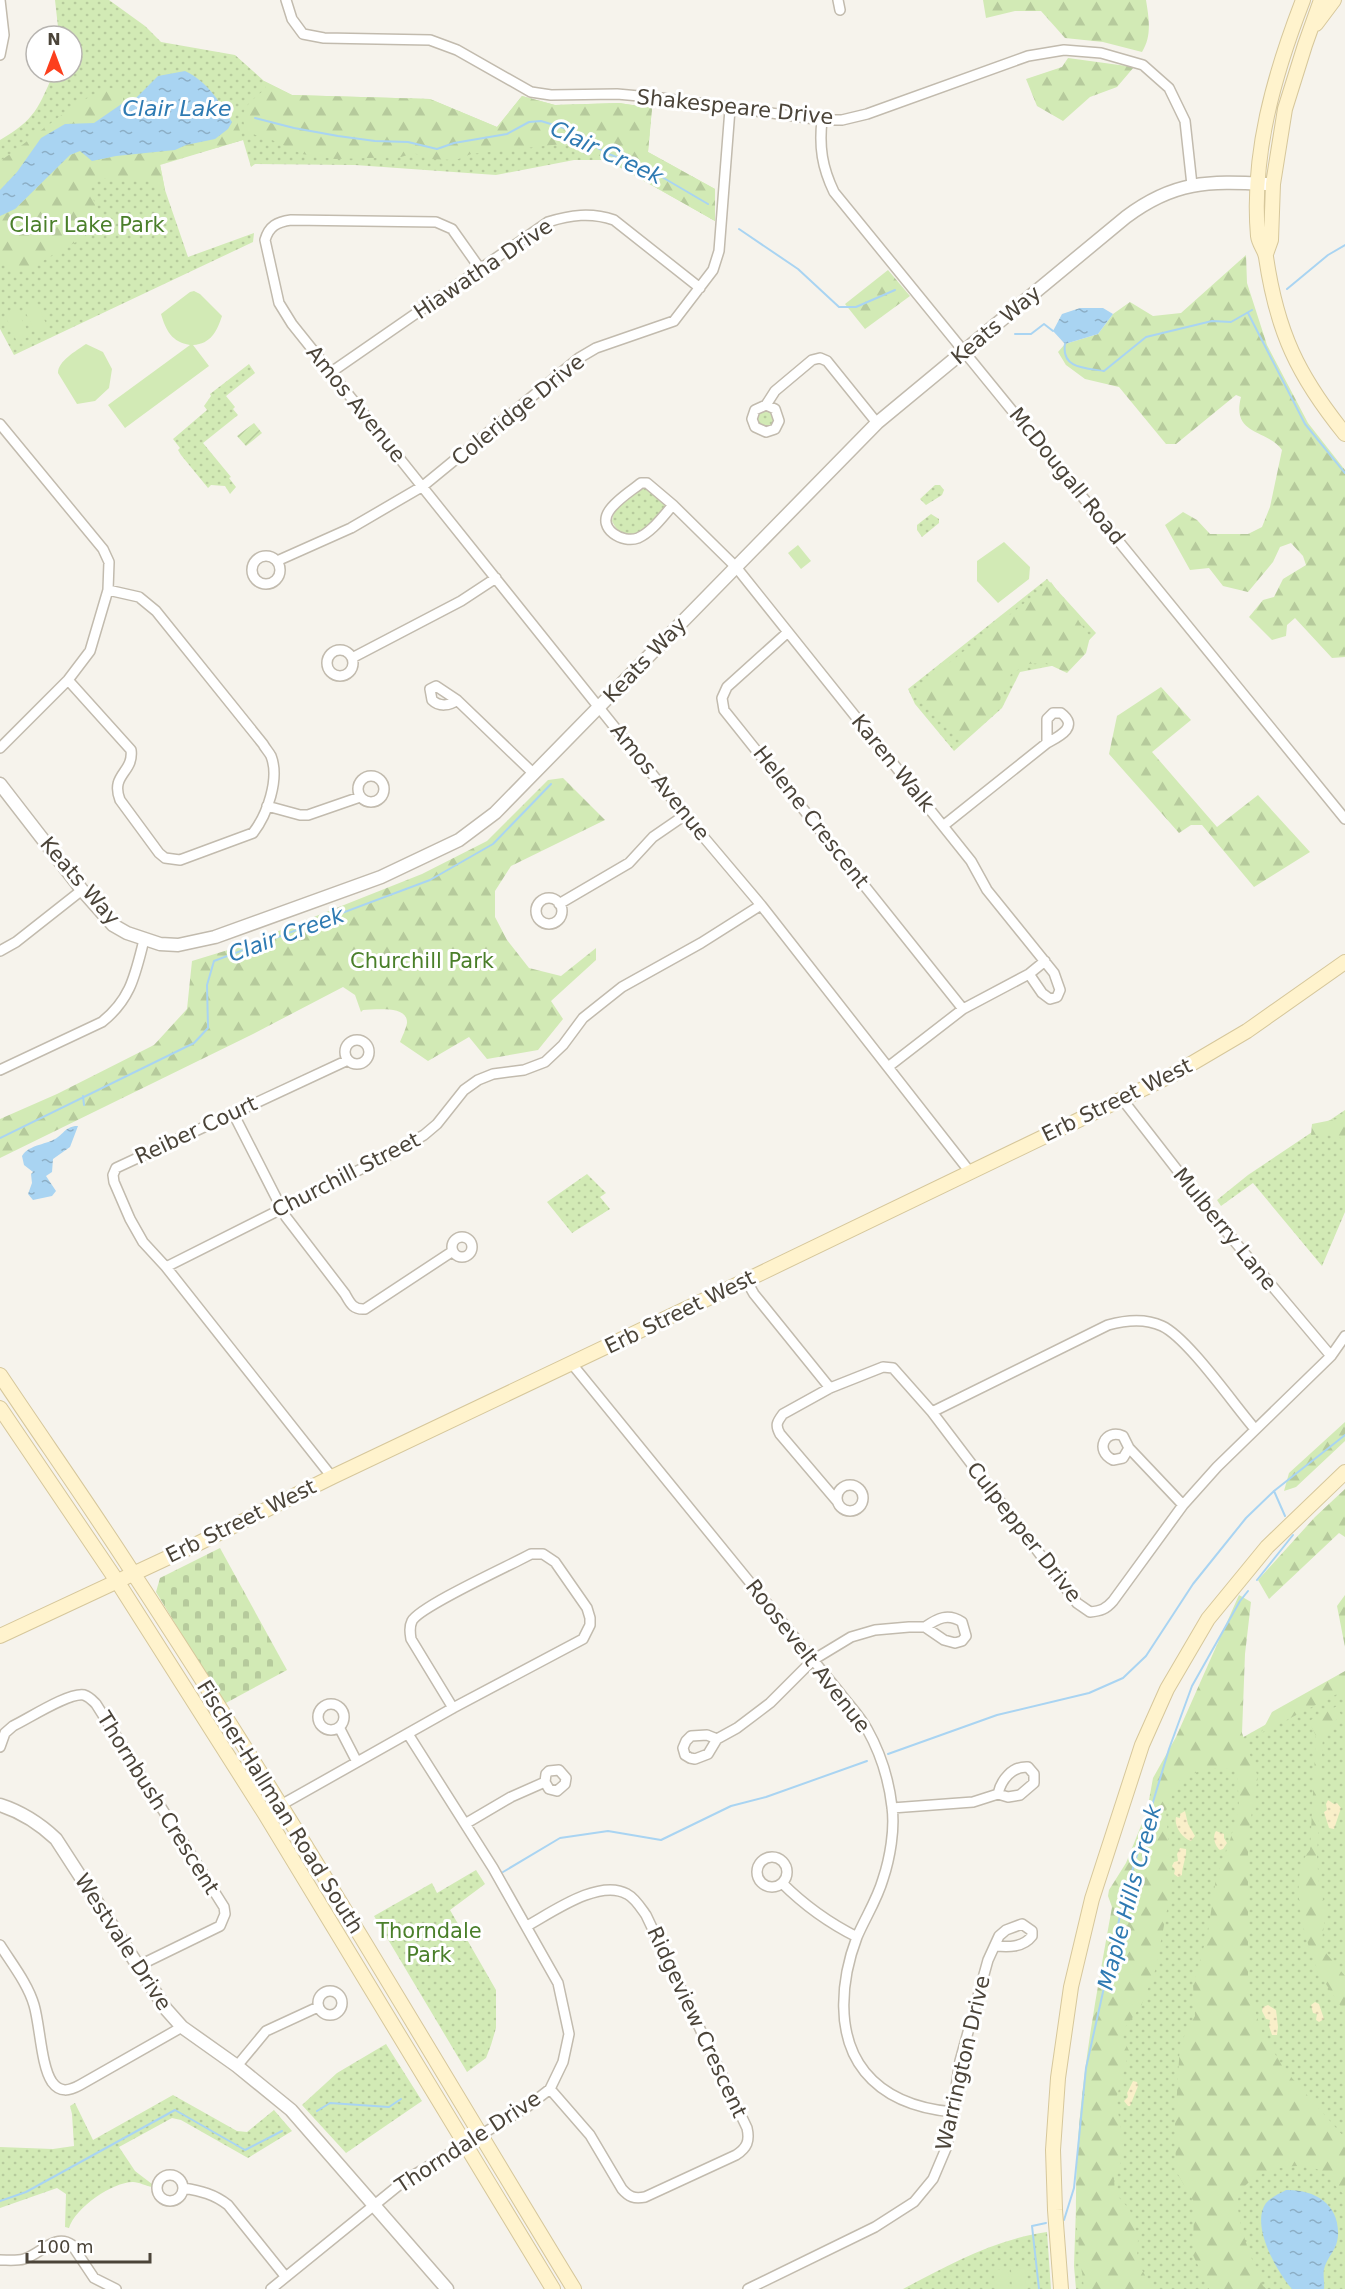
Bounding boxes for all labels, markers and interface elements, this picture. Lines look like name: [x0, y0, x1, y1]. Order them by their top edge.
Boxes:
north arrow: [24, 24, 84, 84]
text: N: [47, 30, 61, 49]
street label: Shakespeare Drive: [635, 85, 835, 129]
water label: Clair Lake: [122, 96, 232, 121]
water label: Clair Creek: [547, 115, 668, 190]
park label: Clair Lake Park: [9, 213, 166, 237]
street label: Hiawatha Drive: [409, 214, 557, 324]
street label: Keats Way: [947, 281, 1045, 369]
street label: Amos Avenue: [302, 341, 410, 467]
street label: Coleridge Drive: [447, 349, 589, 471]
street label: McDougall Road: [1004, 403, 1130, 549]
street label: Keats Way: [598, 612, 692, 708]
street label: Karen Walk: [847, 710, 940, 817]
street label: Amos Avenue: [606, 719, 714, 845]
street label: Helene Crescent: [748, 741, 874, 893]
street label: Keats Way: [35, 832, 125, 930]
water label: Clair Creek: [225, 902, 349, 967]
park label: Churchill Park: [350, 949, 495, 973]
street label: Erb Street West: [1038, 1053, 1196, 1147]
street label: Reiber Court: [131, 1091, 261, 1169]
street label: Churchill Street: [268, 1127, 424, 1223]
street label: Mulberry Lane: [1168, 1163, 1282, 1295]
street label: Erb Street West: [601, 1265, 759, 1359]
street label: Culpepper Drive: [962, 1457, 1086, 1607]
street label: Erb Street West: [162, 1474, 320, 1568]
street label: Roosevelt Avenue: [741, 1575, 875, 1737]
street label: Fischer-Hallman Road South: [192, 1676, 368, 1938]
street label: Thornbush Crescent: [91, 1706, 224, 1899]
water label: Maple Hills Creek: [1093, 1801, 1167, 1992]
street label: Westvale Drive: [70, 1869, 176, 2015]
park label: Thorndale Park: [375, 1919, 482, 1967]
street label: Ridgeview Crescent: [642, 1923, 752, 2121]
street label: Warrington Drive: [931, 1973, 995, 2153]
street label: Thorndale Drive: [390, 2086, 545, 2198]
scale bar: [27, 2226, 150, 2264]
text: 100 m: [36, 2236, 94, 2257]

